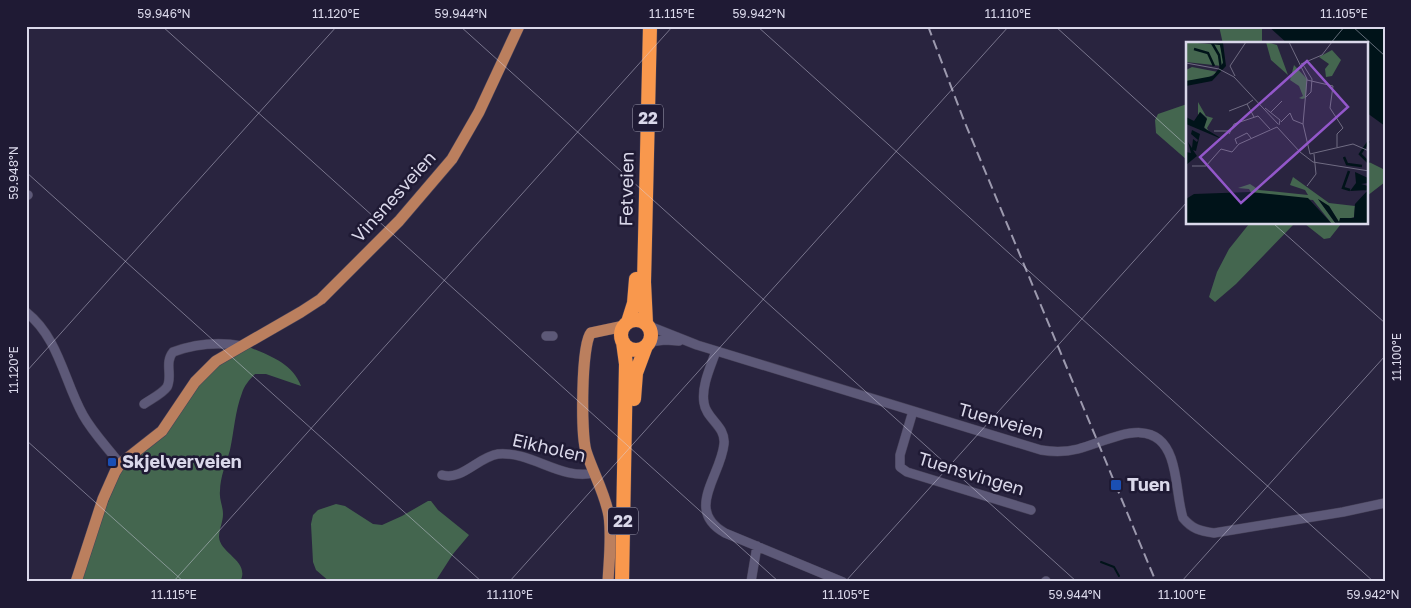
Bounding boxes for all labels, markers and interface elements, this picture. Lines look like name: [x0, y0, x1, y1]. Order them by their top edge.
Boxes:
text: 59.946°N: [137, 6, 191, 21]
text: 11.120°E: [312, 6, 360, 21]
text: 59.944°N: [435, 6, 487, 21]
text: 11.115°E: [649, 6, 695, 21]
text: 59.942°N: [732, 6, 786, 21]
text: 11.110°E: [985, 6, 1031, 21]
text: 11.105°E: [1320, 6, 1368, 21]
inset map: [1186, 42, 1368, 225]
road number: 22: [633, 105, 663, 132]
text: 59.948°N: [6, 146, 21, 200]
street label: Vinsnesveien: [347, 146, 440, 246]
street label: Fetveien: [614, 151, 638, 227]
text: 11.100°E: [1389, 333, 1404, 381]
text: 11.120°E: [6, 346, 21, 394]
street label: Tuenveien: [956, 397, 1047, 443]
street label: Eikholen: [510, 428, 588, 466]
street label: Tuensvingen: [915, 446, 1027, 500]
place label: Skjelverveien: [122, 450, 242, 472]
marker: Skjelverveien: [106, 456, 118, 468]
place label: Tuen: [1127, 473, 1170, 495]
marker: Tuen: [1109, 478, 1123, 492]
road number: 22: [608, 508, 638, 534]
text: 11.115°E: [151, 587, 197, 602]
text: 11.110°E: [487, 587, 533, 602]
text: 11.105°E: [822, 587, 870, 602]
text: 59.944°N: [1049, 587, 1101, 602]
text: 11.100°E: [1158, 587, 1206, 602]
text: 59.942°N: [1346, 587, 1400, 602]

